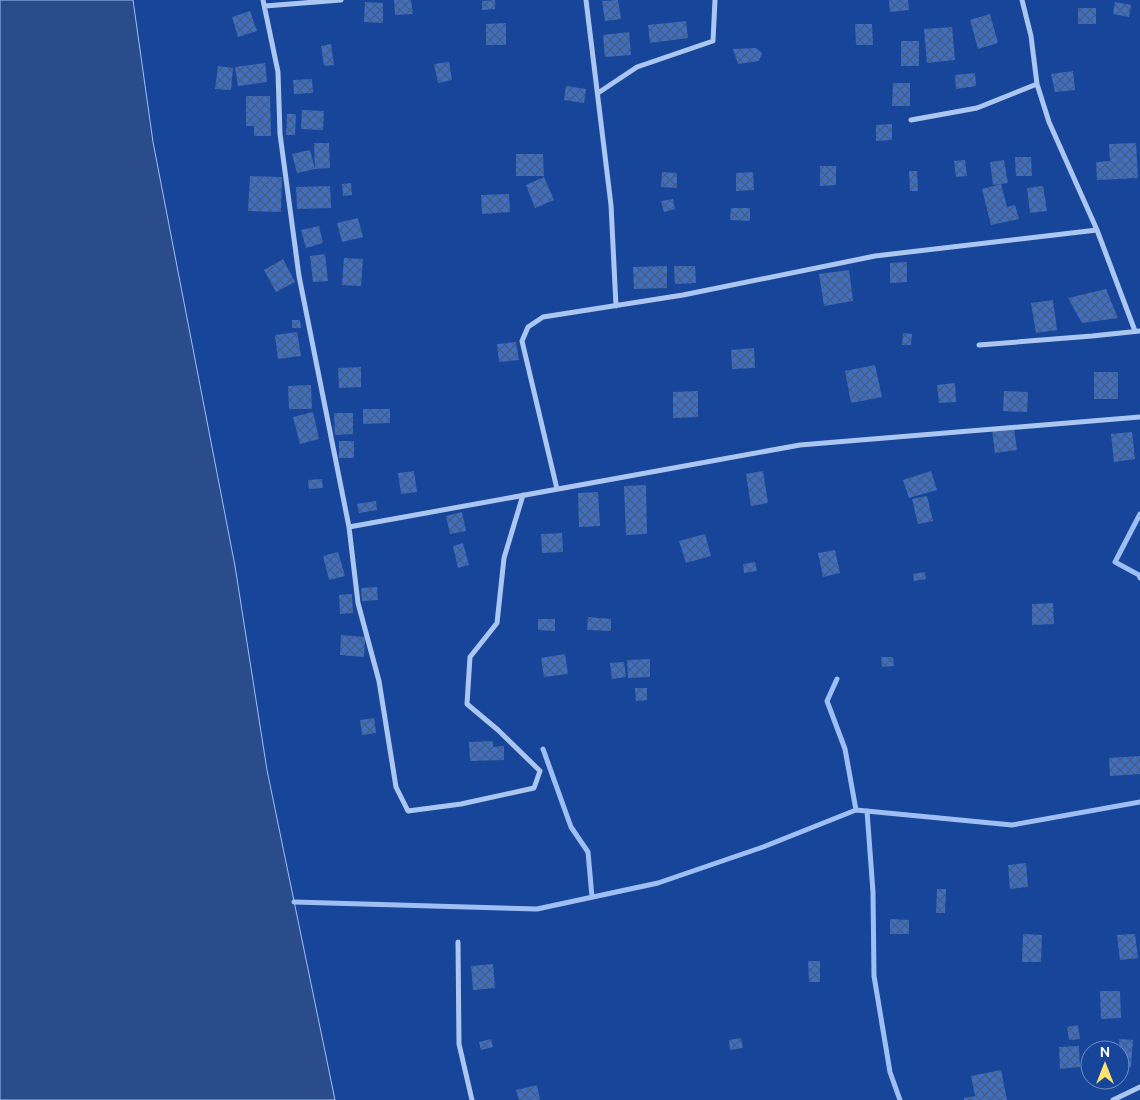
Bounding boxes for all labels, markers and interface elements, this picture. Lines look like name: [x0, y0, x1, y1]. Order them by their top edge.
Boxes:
north arrow: [1080, 1040, 1130, 1090]
text: N: [1100, 1044, 1110, 1060]

